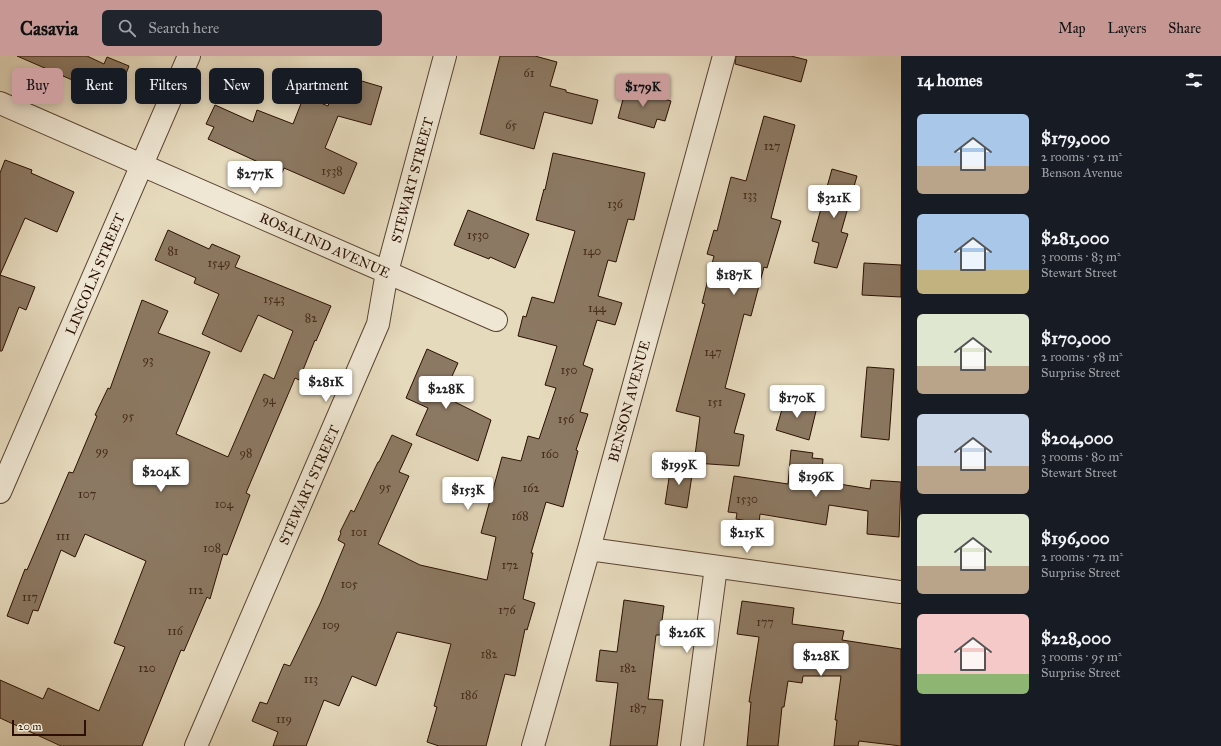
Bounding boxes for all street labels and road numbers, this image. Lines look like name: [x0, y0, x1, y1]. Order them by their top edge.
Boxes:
street label: STEWART STREET: [388, 115, 437, 245]
street label: ROSALIND AVENUE: [257, 209, 393, 282]
street label: LINCOLN STREET: [62, 210, 129, 338]
street label: BENSON AVENUE: [605, 338, 654, 464]
street label: STEWART STREET: [275, 422, 344, 548]

